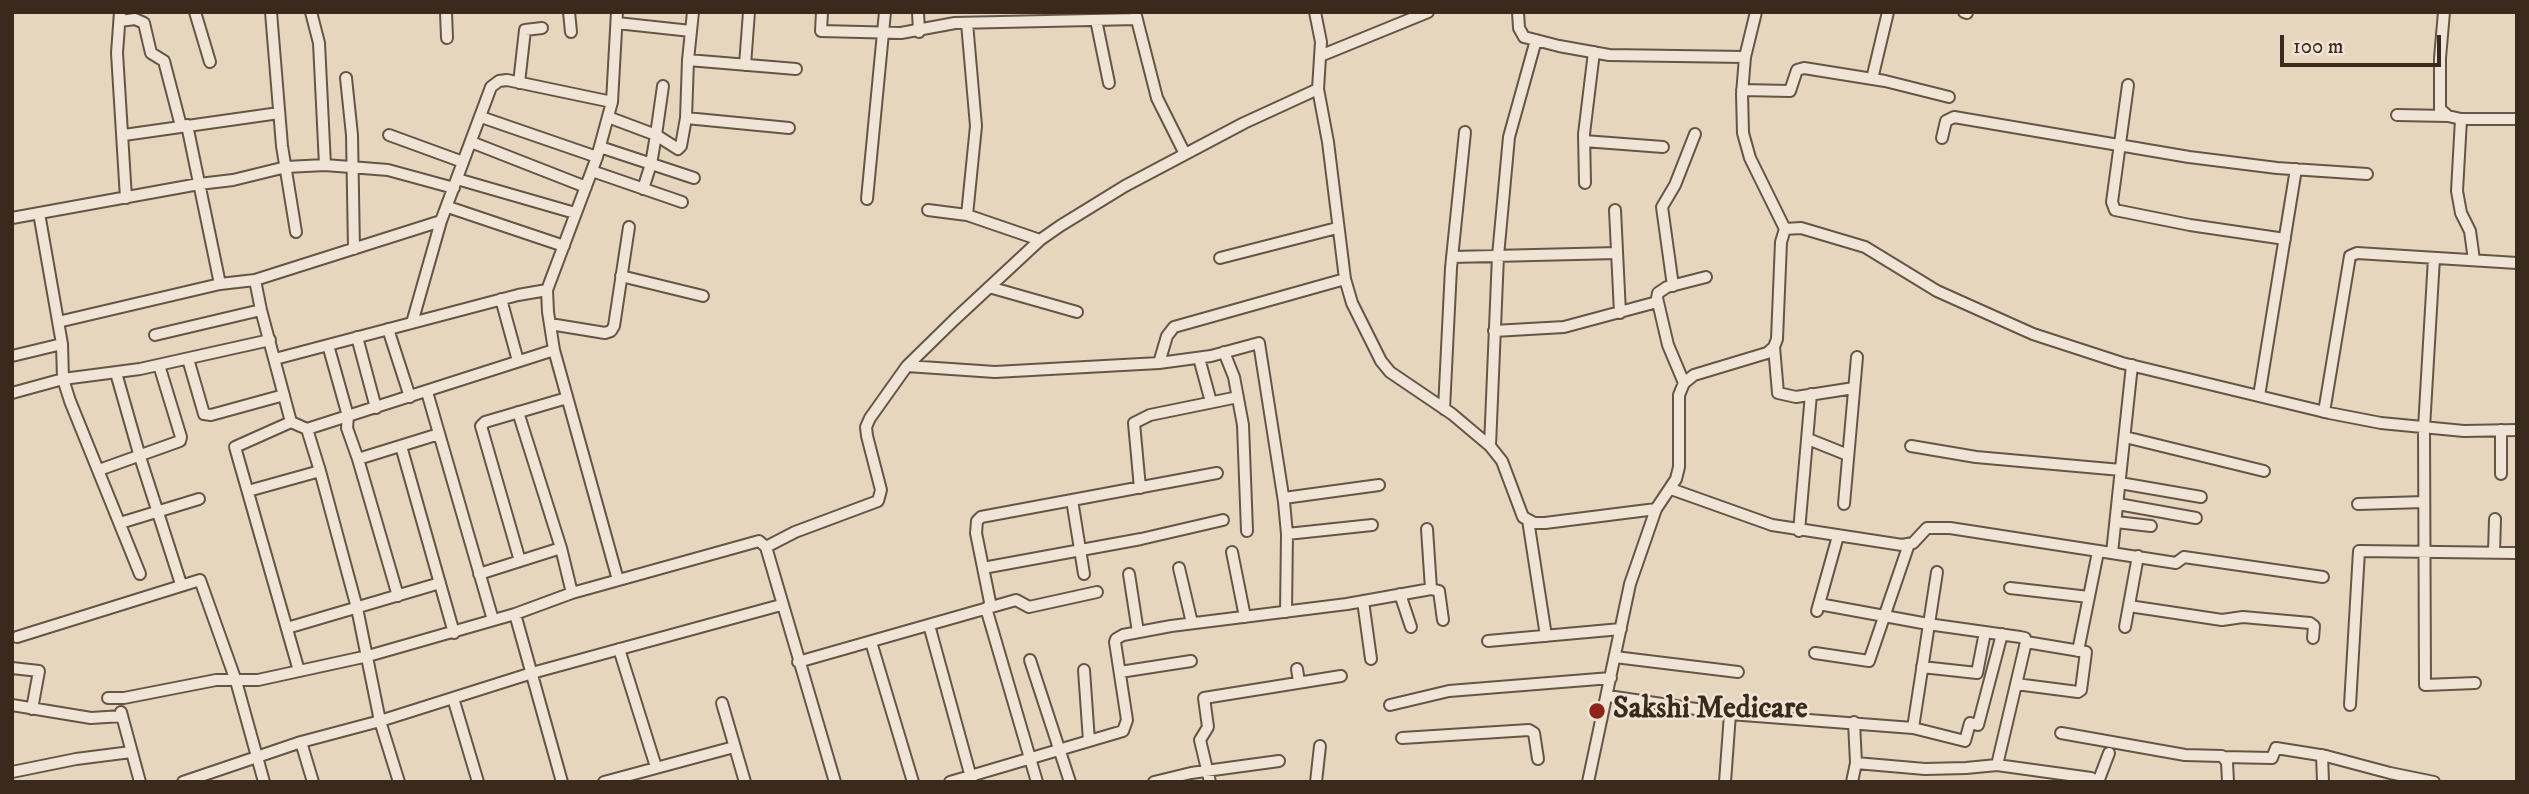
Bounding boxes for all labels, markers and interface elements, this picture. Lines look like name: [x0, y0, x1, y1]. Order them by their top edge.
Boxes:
scale bar: [2284, 21, 2445, 65]
text: 100 m: [2293, 34, 2344, 60]
place label: Sakshi Medicare: [1613, 693, 1808, 729]
marker: Sakshi Medicare: [1587, 701, 1607, 721]

